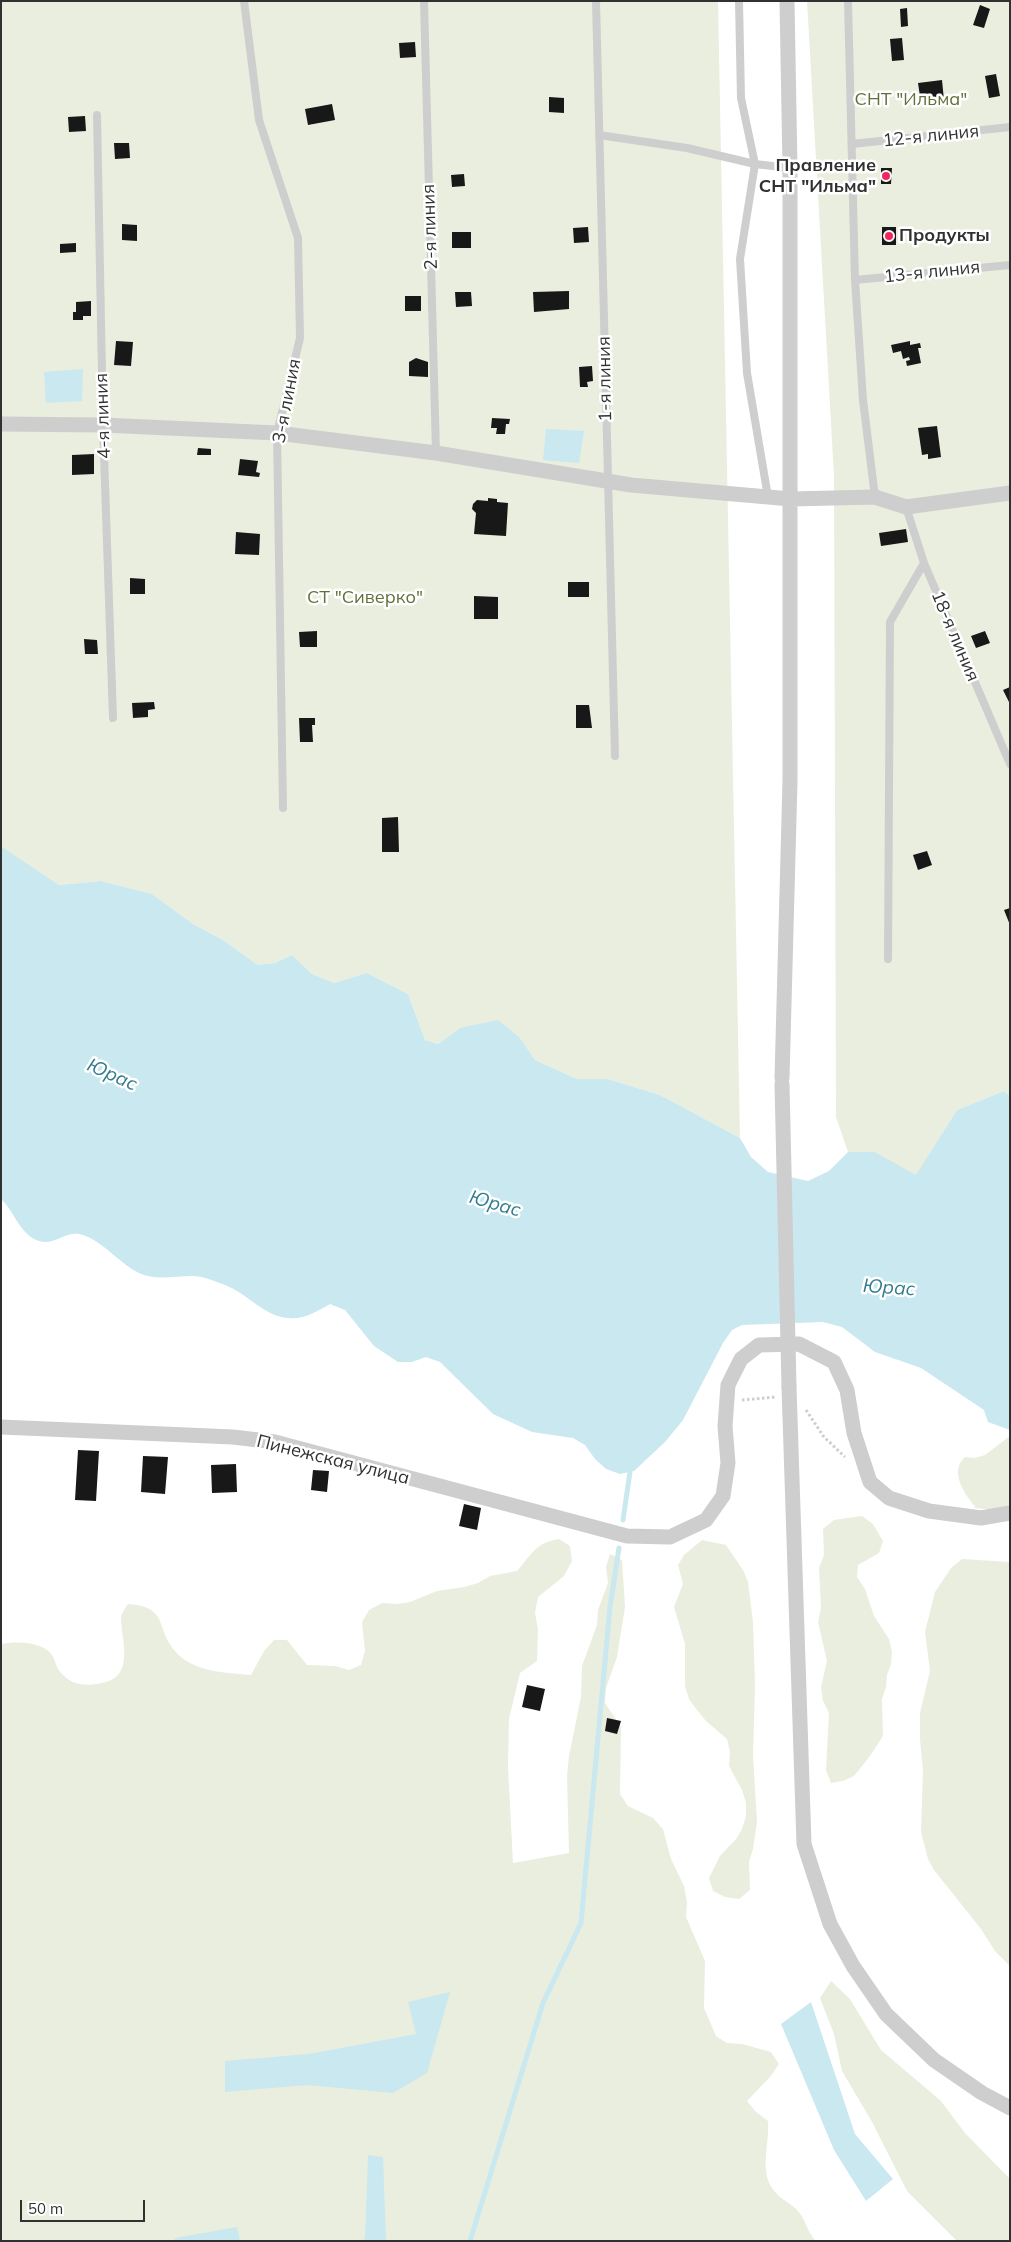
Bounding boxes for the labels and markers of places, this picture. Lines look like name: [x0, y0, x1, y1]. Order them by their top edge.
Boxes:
place label: Правление СНТ "Ильма": [759, 155, 876, 198]
marker: Правление СНТ "Ильма": [880, 170, 892, 182]
place label: Продукты: [899, 225, 990, 247]
marker: Продукты: [883, 230, 895, 242]

